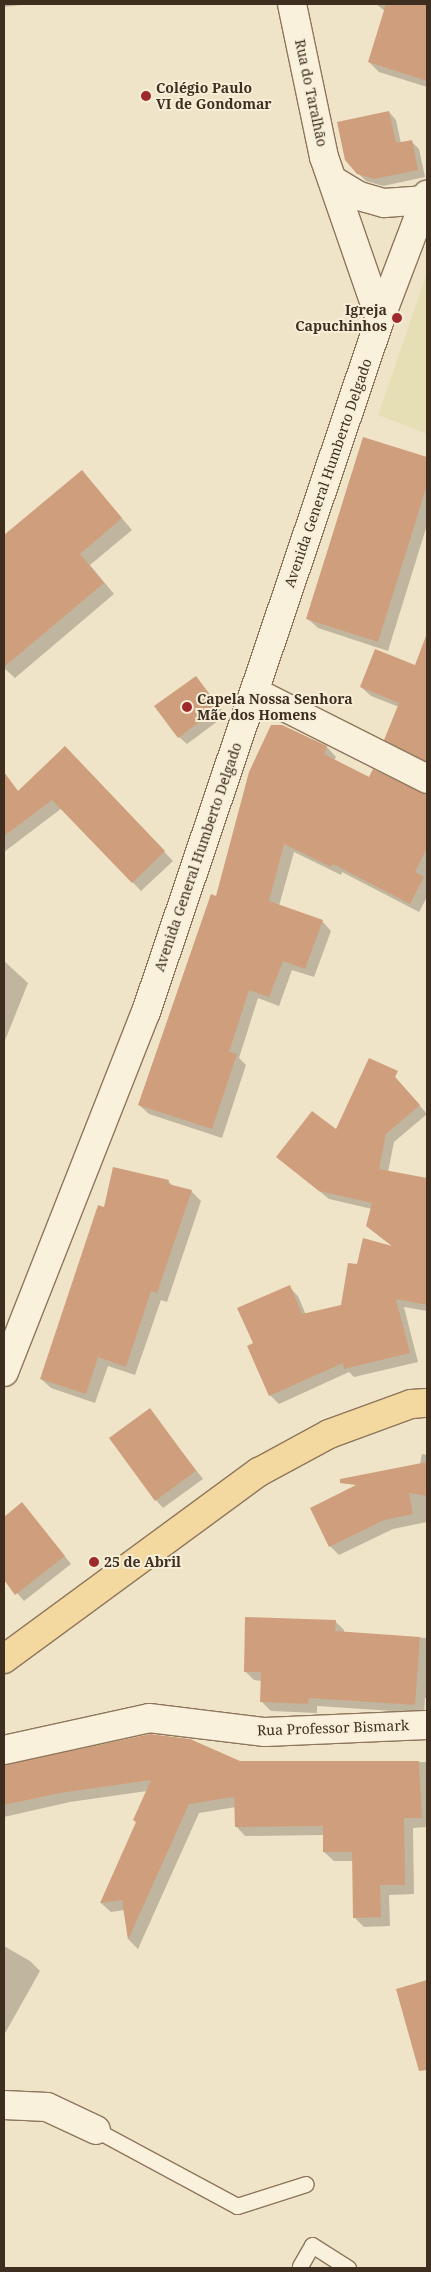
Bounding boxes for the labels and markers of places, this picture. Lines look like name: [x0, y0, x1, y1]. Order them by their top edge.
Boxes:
place label: Colégio Paulo VI de Gondomar: [156, 80, 272, 112]
marker: Colégio Paulo VI de Gondomar: [140, 90, 152, 102]
place label: Igreja Capuchinhos: [295, 302, 387, 334]
marker: Igreja Capuchinhos: [391, 312, 403, 324]
place label: Capela Nossa Senhora Mãe dos Homens: [197, 691, 353, 724]
marker: Capela Nossa Senhora Mãe dos Homens: [181, 701, 193, 713]
place label: 25 de Abril: [104, 1554, 181, 1570]
marker: 25 de Abril: [88, 1556, 100, 1568]

